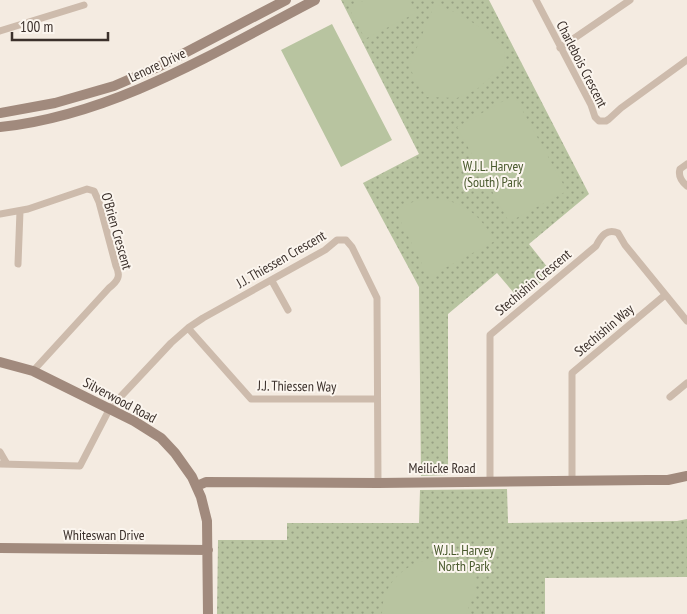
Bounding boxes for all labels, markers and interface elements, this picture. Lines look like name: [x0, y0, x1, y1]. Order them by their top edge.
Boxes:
scale bar: [12, 10, 109, 42]
text: 100 m: [20, 17, 53, 36]
street label: Charlebois Crescent: [552, 18, 612, 111]
street label: Lenore Drive: [125, 44, 189, 86]
park label: W.J.L. Harvey (South) Park: [463, 157, 524, 191]
street label: O'Brien Crescent: [97, 190, 137, 272]
street label: J.J. Thiessen Crescent: [232, 226, 329, 292]
street label: Stechishin Crescent: [491, 245, 575, 319]
street label: Stechishin Way: [571, 299, 638, 360]
street label: Silverwood Road: [80, 373, 160, 427]
street label: J.J. Thiessen Way: [256, 376, 337, 396]
street label: Meilicke Road: [409, 459, 475, 477]
street label: Whiteswan Drive: [63, 526, 145, 544]
park label: W.J.L. Harvey North Park: [434, 541, 495, 575]

